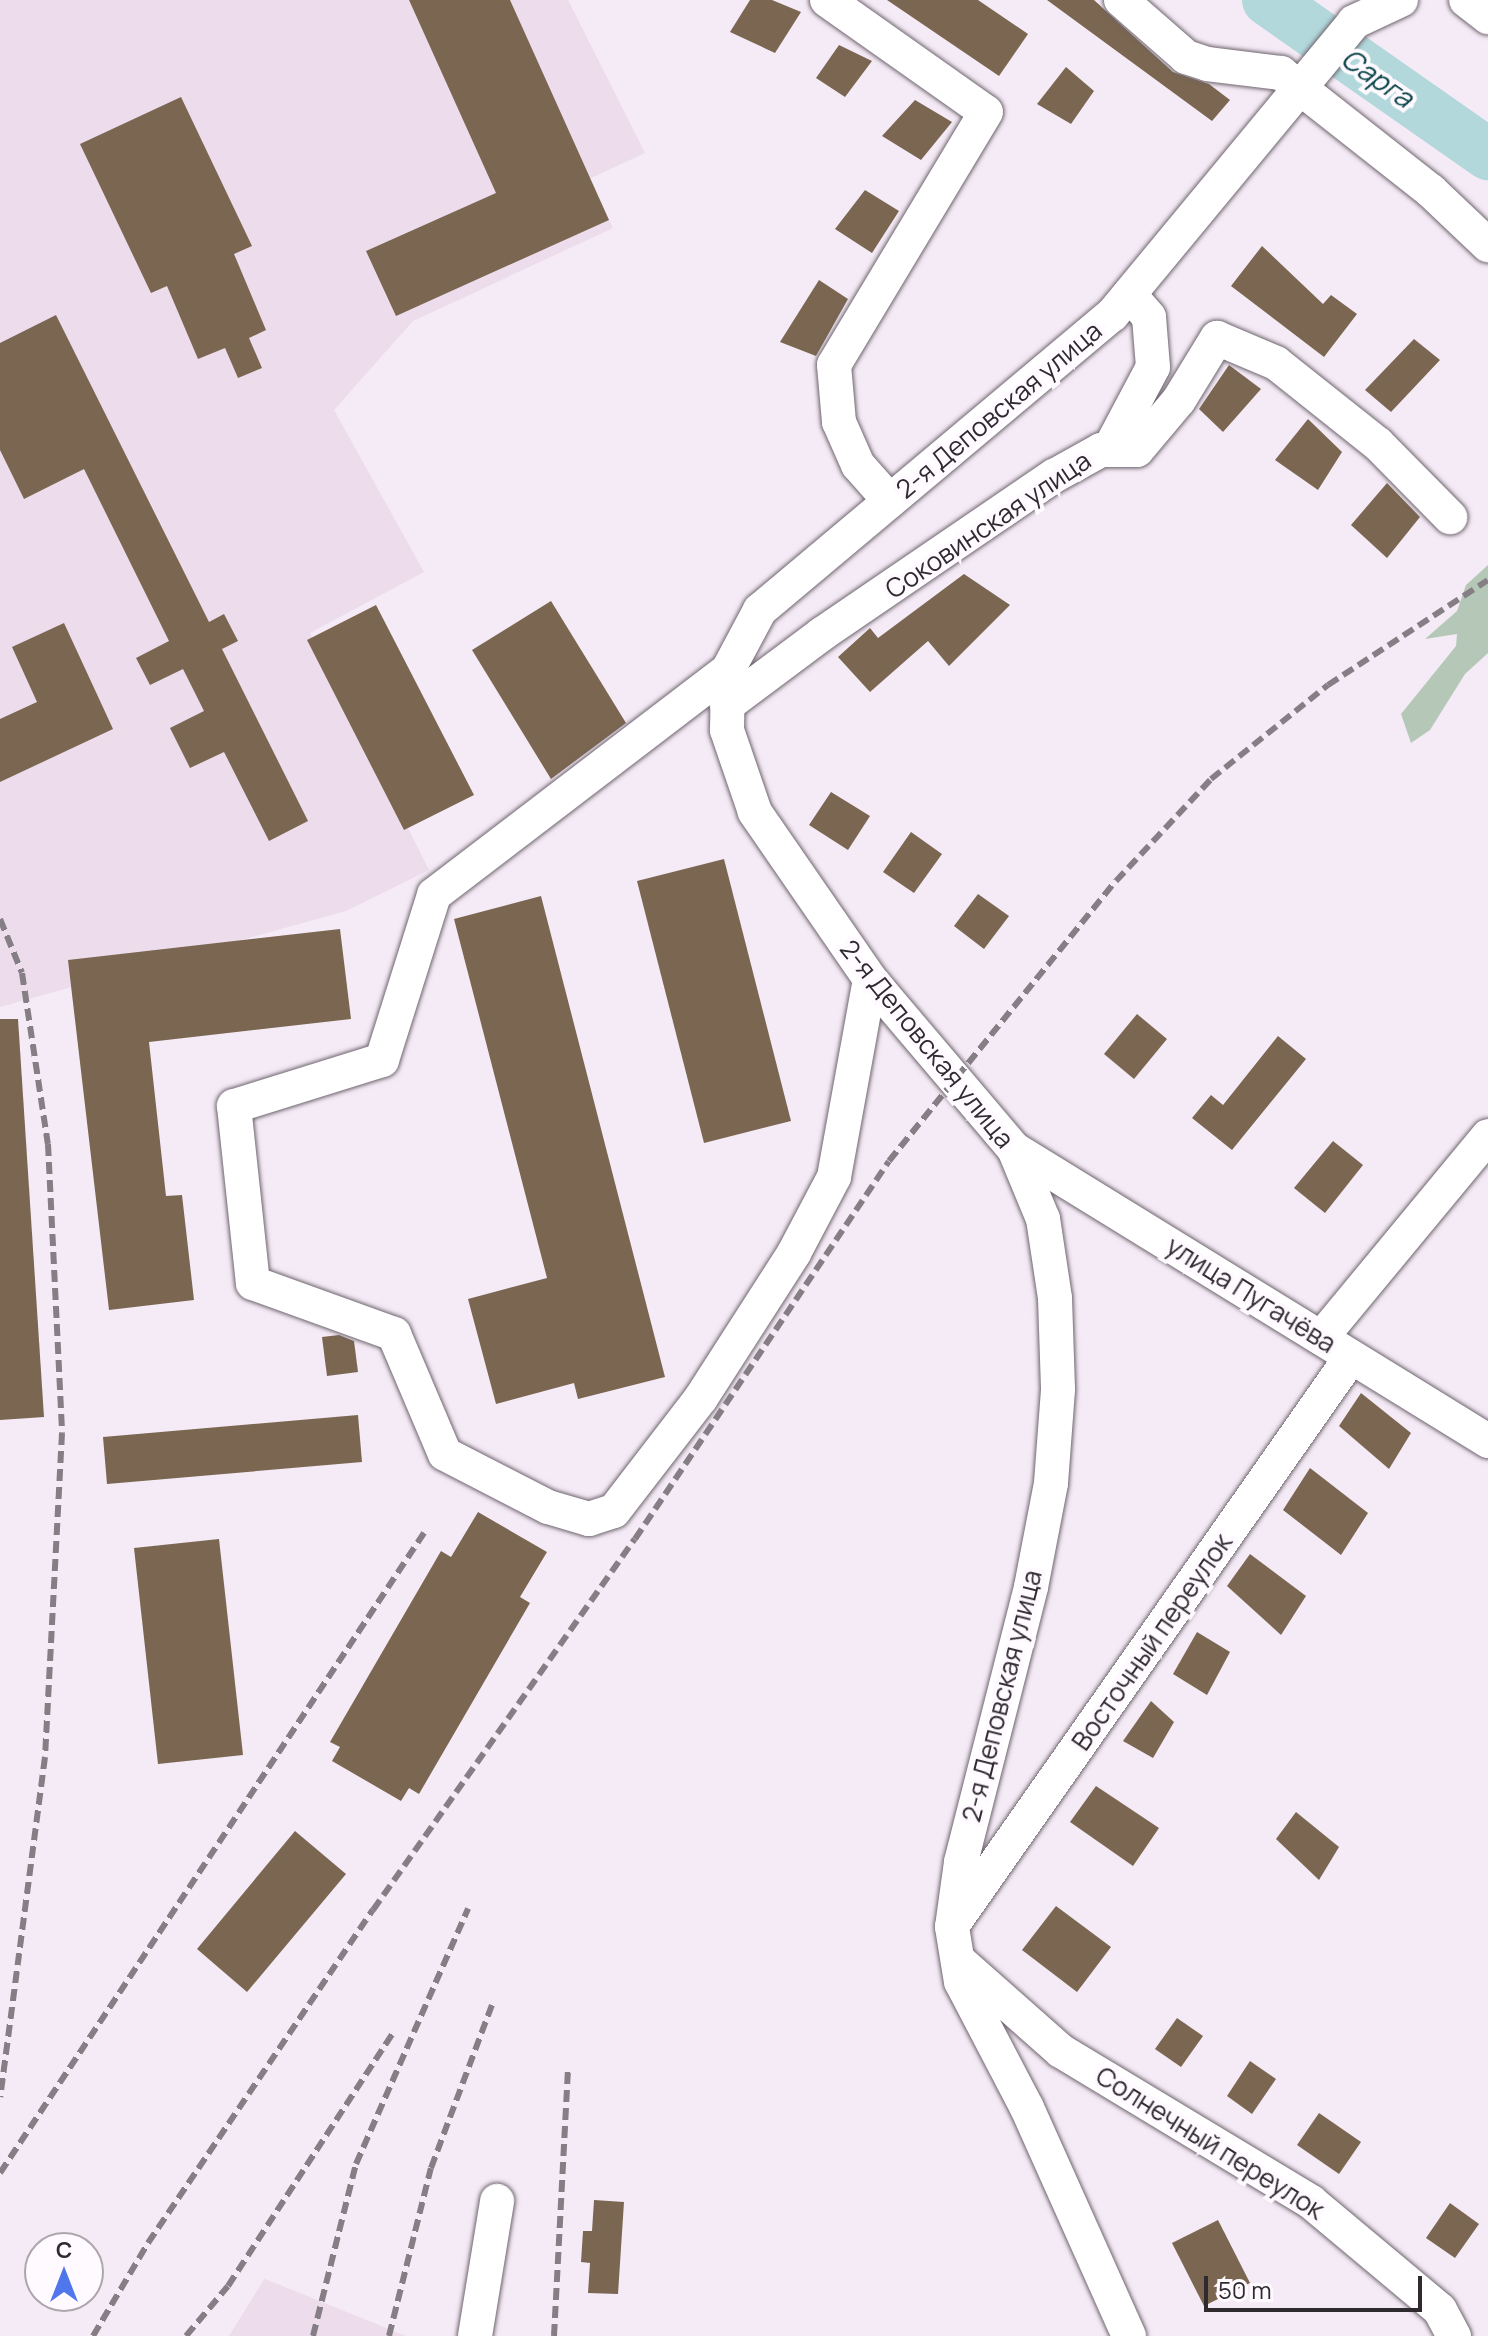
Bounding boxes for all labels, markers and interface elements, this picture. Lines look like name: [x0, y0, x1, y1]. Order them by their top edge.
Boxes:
water label: Сарга: [1336, 40, 1420, 114]
street label: 2-я Деповская улица: [890, 315, 1108, 505]
street label: Соковинская улица: [879, 445, 1097, 605]
street label: 2-я Деповская улица: [834, 934, 1020, 1154]
street label: улица Пугачёва: [1160, 1230, 1342, 1360]
street label: Восточный переулок: [1065, 1528, 1239, 1756]
street label: 2-я Деповская улица: [956, 1567, 1048, 1825]
street label: Солнечный переулок: [1090, 2060, 1330, 2226]
north arrow: [24, 2232, 104, 2312]
text: С: [56, 2235, 72, 2265]
scale bar: [1208, 2260, 1426, 2310]
text: 50 m: [1218, 2273, 1272, 2306]

